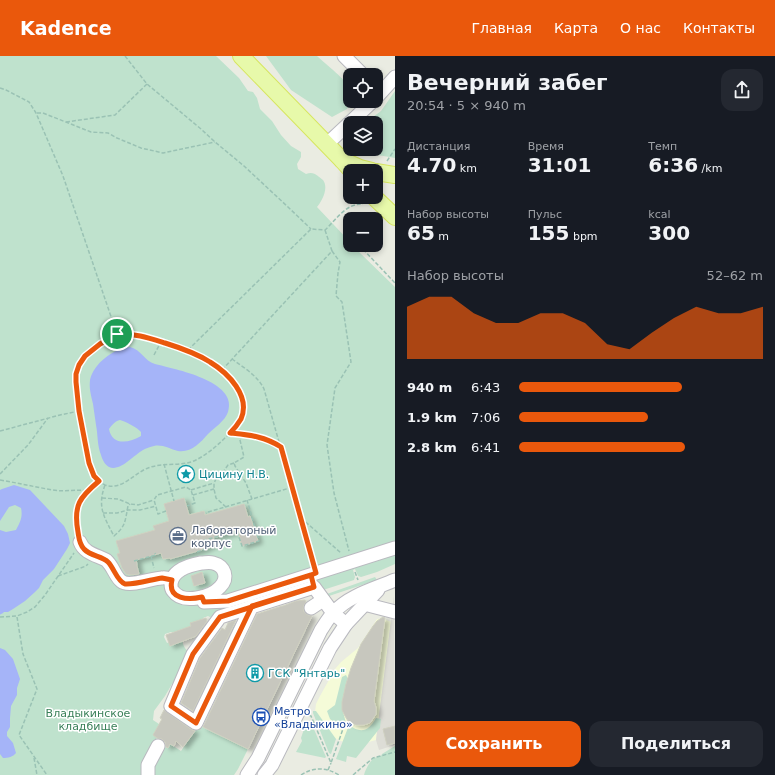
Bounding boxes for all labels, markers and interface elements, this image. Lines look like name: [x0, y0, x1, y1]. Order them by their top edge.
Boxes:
text: Kadence: [20, 17, 112, 39]
text: Главная: [471, 20, 532, 36]
text: Карта: [554, 20, 598, 36]
text: О нас: [620, 20, 661, 36]
text: Контакты: [683, 20, 755, 36]
map controls: [343, 68, 383, 252]
button: locate: [343, 68, 383, 108]
button: share: [721, 69, 763, 111]
text: Вечерний забег: [407, 70, 608, 95]
text: 20:54 · 5 × 940 m: [407, 98, 526, 113]
button: layers: [343, 116, 383, 156]
text: Дистанция: [407, 140, 470, 153]
text: Время: [528, 140, 564, 153]
text: Темп: [648, 140, 677, 153]
text: 4.70: [407, 153, 456, 177]
text: 31:01: [528, 153, 591, 177]
text: 6:36: [648, 153, 698, 177]
text: km: [456, 162, 477, 175]
text: /km: [698, 162, 722, 175]
button: +: [343, 164, 383, 204]
text: Набор высоты: [407, 208, 489, 221]
text: Пульс: [528, 208, 562, 221]
text: kcal: [648, 208, 671, 221]
button: −: [343, 212, 383, 252]
text: 65: [407, 221, 435, 245]
text: 155: [528, 221, 569, 245]
text: 300: [648, 221, 690, 245]
text: m: [435, 230, 449, 243]
text: bpm: [569, 230, 598, 243]
text: Набор высоты: [407, 268, 504, 283]
text: 52–62 m: [707, 268, 763, 283]
pin: [100, 317, 134, 351]
icon: arrive: [106, 323, 128, 345]
text: 940 m: [407, 380, 452, 395]
text: 6:43: [471, 380, 500, 395]
text: 1.9 km: [407, 410, 457, 425]
text: 7:06: [471, 410, 500, 425]
text: 2.8 km: [407, 440, 457, 455]
text: 6:41: [471, 440, 500, 455]
place icon: Цицину Н.В.: [176, 464, 196, 484]
place label: Цицину Н.В.: [199, 468, 269, 481]
place label: Лабораторный корпус: [191, 524, 276, 550]
office icon: Лабораторный корпус: [168, 526, 188, 546]
building icon: ГСК "Янтарь": [245, 663, 265, 683]
place label: ГСК "Янтарь": [268, 667, 345, 680]
place label: Метро «Владыкино»: [274, 705, 353, 731]
park label: Владыкинское кладбище: [46, 707, 131, 733]
bus stop icon: Метро «Владыкино»: [251, 707, 271, 727]
button: Сохранить: [407, 721, 581, 767]
button: Поделиться: [589, 721, 763, 767]

